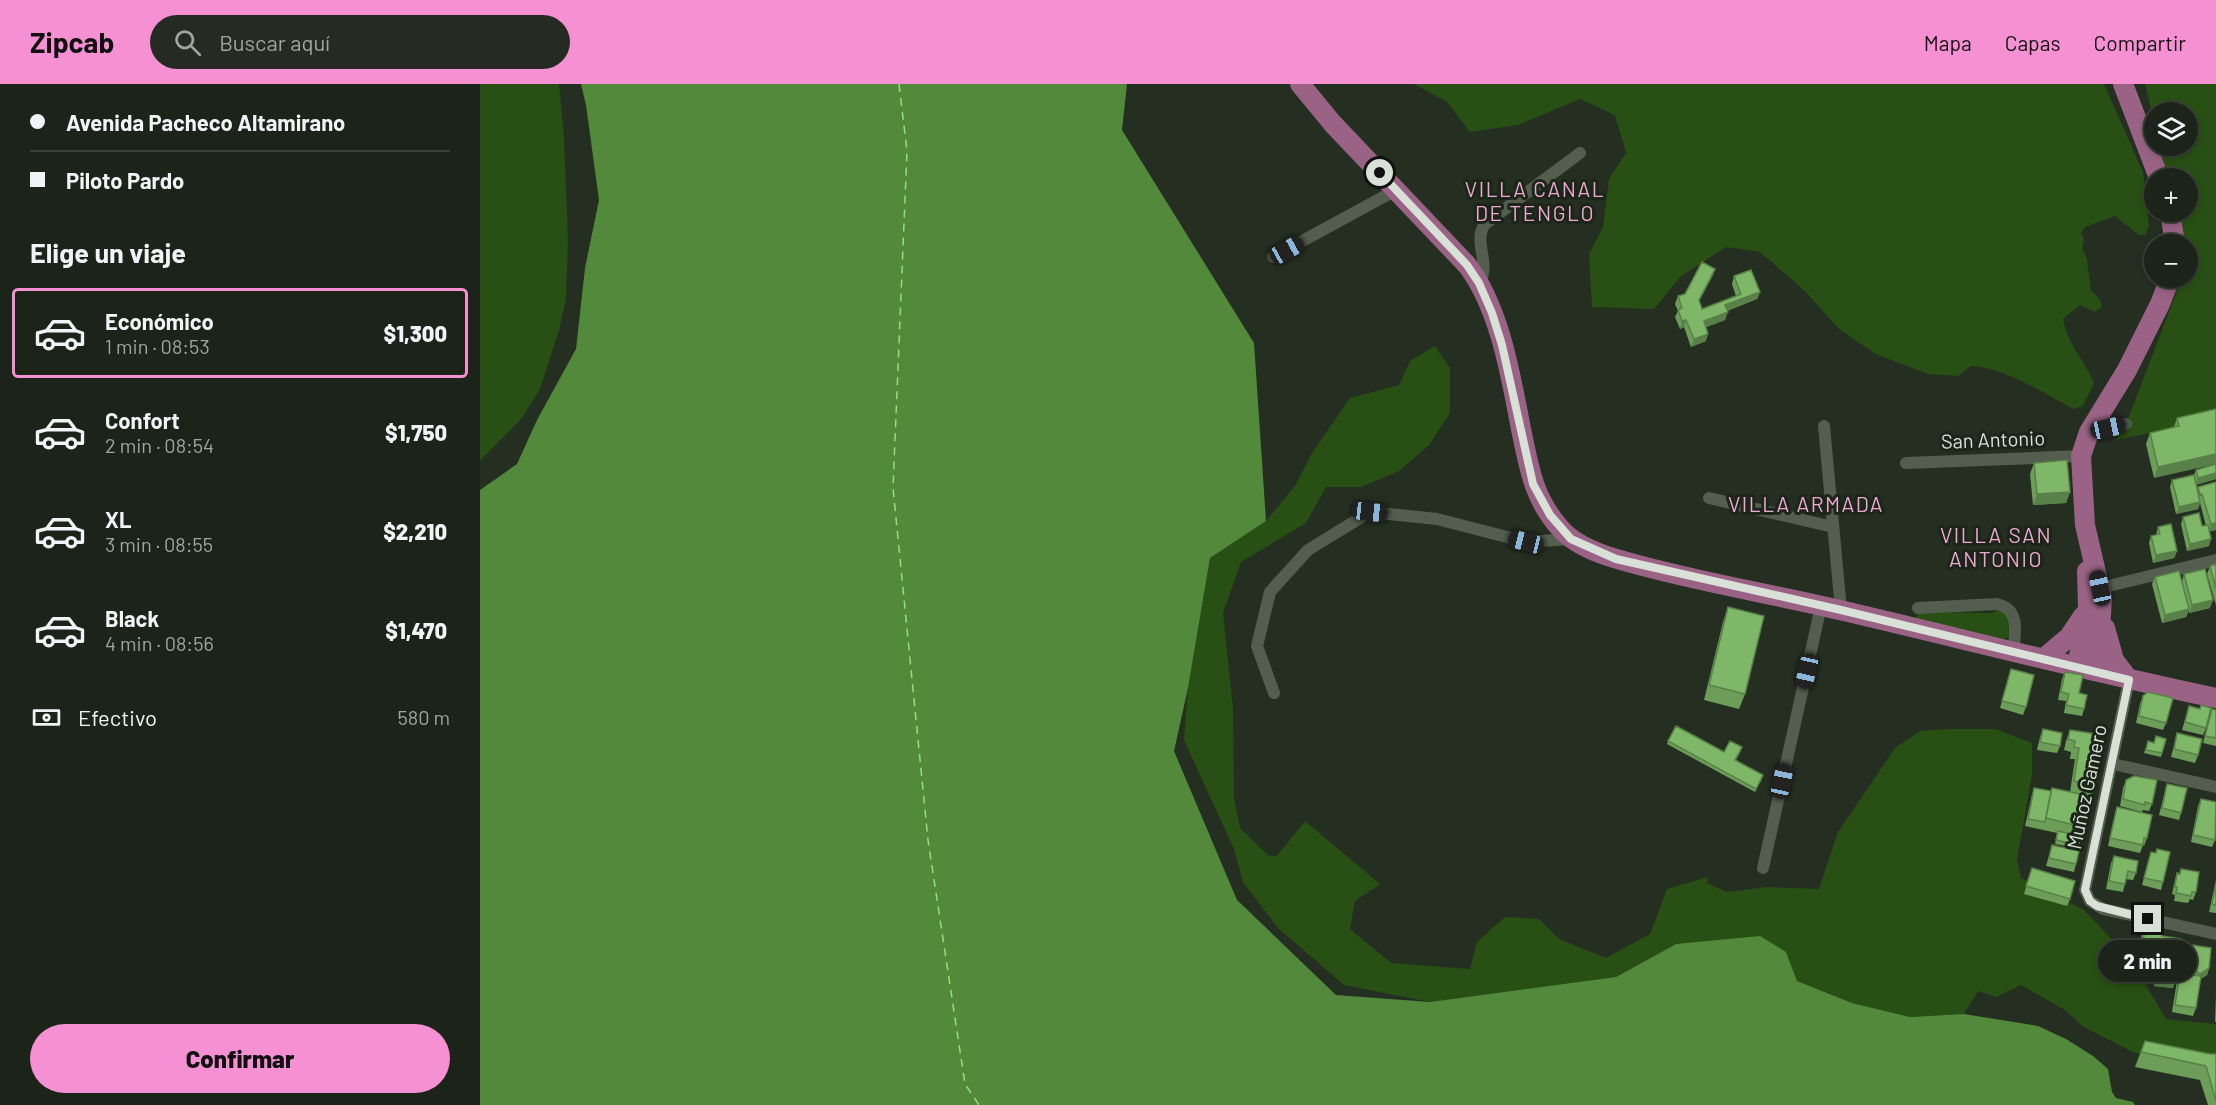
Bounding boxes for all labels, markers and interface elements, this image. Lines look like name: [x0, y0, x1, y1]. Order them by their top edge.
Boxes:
search box: [150, 15, 570, 69]
text: Zipcab: [30, 25, 114, 59]
icon: search: [171, 26, 204, 59]
text: Buscar aquí: [219, 29, 330, 55]
text: Mapa: [1924, 30, 1972, 55]
text: Capas: [2005, 30, 2061, 55]
text: Compartir: [2094, 30, 2186, 55]
map controls: [2144, 102, 2198, 288]
button: layers: [2144, 102, 2198, 156]
text: Avenida Pacheco Altamirano: [66, 109, 345, 135]
route start: [1366, 159, 1393, 186]
text: Piloto Pardo: [66, 167, 184, 193]
button: +: [2144, 168, 2198, 222]
district label: VILLA CANAL DE TENGLO: [1465, 176, 1605, 225]
car: [1267, 233, 1307, 267]
button: −: [2144, 234, 2198, 288]
text: Elige un viaje: [30, 236, 186, 268]
icon: car: [33, 306, 87, 360]
text: Económico: [105, 308, 214, 334]
text: $1,300: [384, 320, 447, 346]
text: 1 min · 08:53: [105, 334, 210, 358]
icon: car: [33, 405, 87, 459]
text: Confort: [105, 407, 180, 433]
car: [2089, 415, 2127, 441]
text: $1,750: [385, 419, 447, 445]
street label: San Antonio: [1940, 425, 2045, 453]
text: 2 min · 08:54: [105, 433, 214, 457]
district label: VILLA ARMADA: [1728, 491, 1884, 516]
car: [1351, 501, 1389, 523]
icon: car: [33, 504, 87, 558]
text: XL: [105, 506, 131, 532]
text: $2,210: [383, 518, 447, 544]
district label: VILLA SAN ANTONIO: [1940, 522, 2052, 571]
car: [1506, 529, 1546, 555]
text: 3 min · 08:55: [105, 532, 213, 556]
car: [2087, 569, 2113, 607]
icon: car: [33, 603, 87, 657]
text: Black: [105, 605, 159, 631]
text: $1,470: [385, 617, 447, 643]
text: 4 min · 08:56: [105, 631, 214, 655]
car: [1794, 651, 1820, 691]
icon: cash: [30, 701, 63, 734]
text: Efectivo: [78, 704, 157, 730]
text: 580 m: [397, 705, 450, 729]
street label: Muñoz Gamero: [2061, 722, 2111, 851]
car: [1769, 762, 1795, 800]
route end: [2134, 905, 2161, 932]
callout: 2 min: [2098, 940, 2198, 982]
text: 2 min: [2123, 949, 2172, 973]
button: Confirmar: [30, 1024, 450, 1093]

